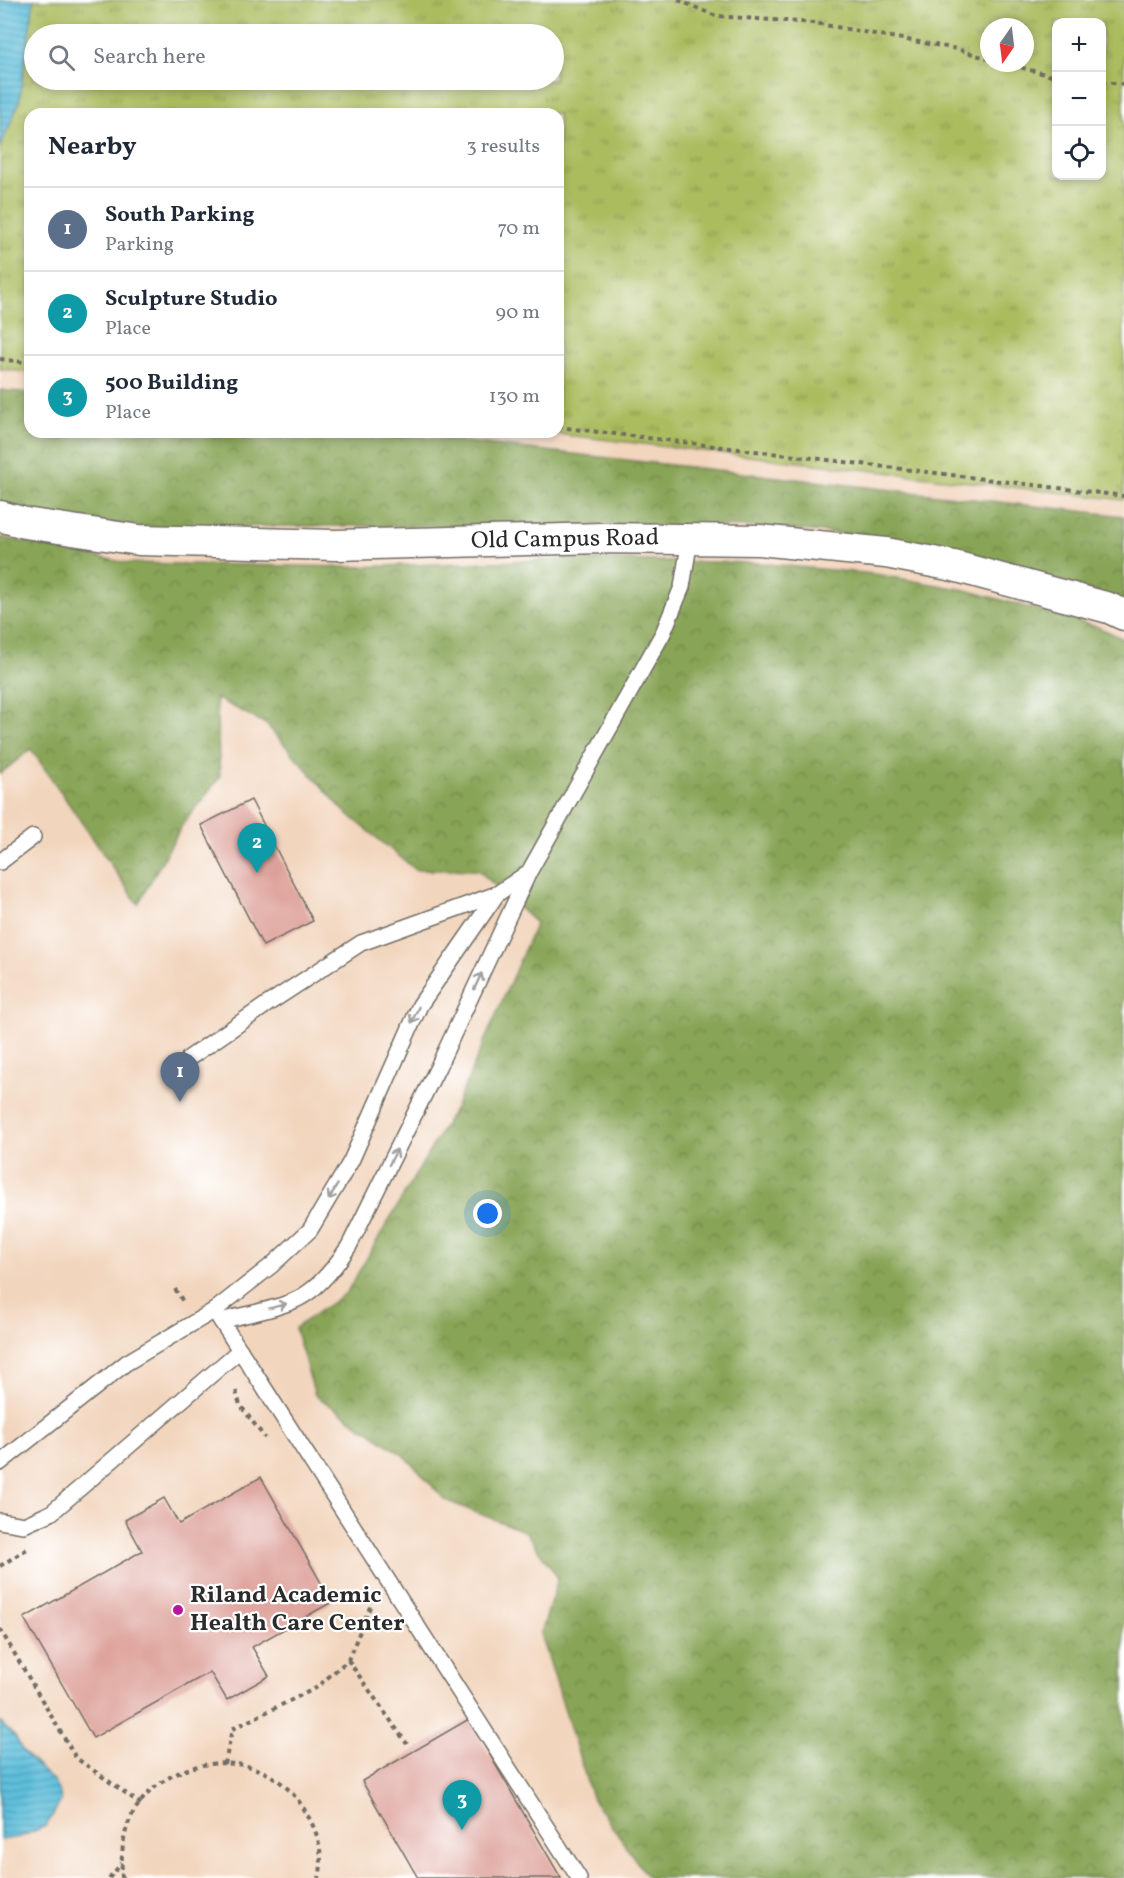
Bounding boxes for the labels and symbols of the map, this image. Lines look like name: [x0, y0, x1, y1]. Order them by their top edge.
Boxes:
north arrow: [980, 18, 1034, 72]
street label: Old Campus Road: [470, 521, 660, 559]
pin: 2: [238, 824, 276, 873]
one-way arrow: [473, 973, 484, 991]
one-way arrow: [409, 1006, 420, 1024]
pin: 1: [160, 1052, 200, 1102]
one-way arrow: [387, 1149, 399, 1166]
one-way arrow: [327, 1182, 338, 1200]
your location: [473, 1199, 502, 1228]
one-way arrow: [268, 1299, 287, 1311]
place label: Riland Academic Health Care Center: [190, 1579, 405, 1641]
marker: Riland Academic Health Care Center: [171, 1603, 185, 1617]
pin: 3: [442, 1780, 482, 1830]

